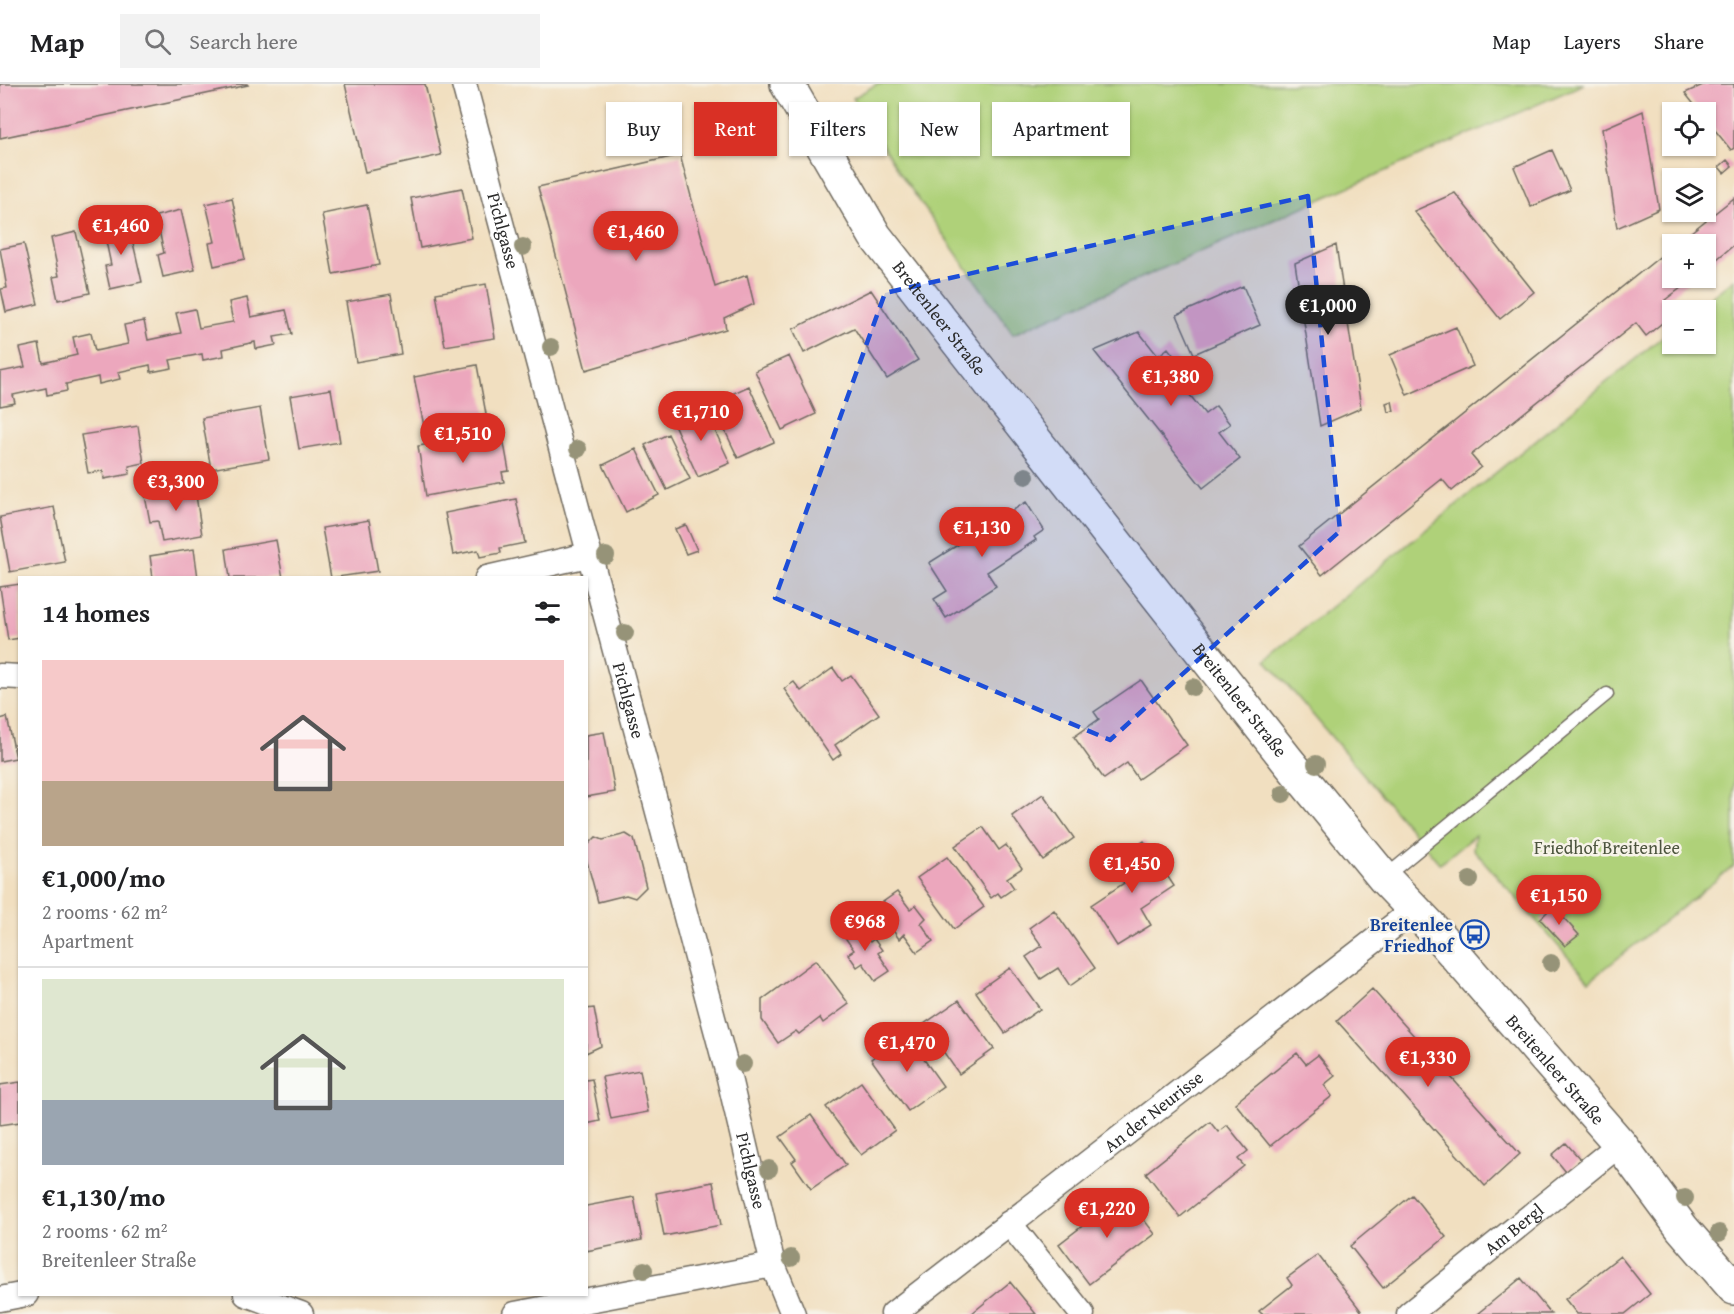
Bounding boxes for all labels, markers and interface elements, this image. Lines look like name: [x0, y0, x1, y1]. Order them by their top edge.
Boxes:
search box: [120, 14, 540, 68]
text: Map: [30, 21, 84, 62]
icon: search: [141, 25, 174, 58]
text: Search here: [189, 25, 298, 57]
text: Map: [1492, 26, 1531, 57]
text: Layers: [1564, 26, 1621, 57]
text: Share: [1654, 26, 1704, 57]
chip: Buy: [606, 102, 682, 156]
chip: Rent: [694, 102, 777, 156]
chip: Filters: [789, 102, 887, 156]
chip: New: [899, 102, 980, 156]
chip: Apartment: [992, 102, 1130, 156]
map controls: [1662, 102, 1716, 354]
button: locate: [1662, 102, 1716, 156]
button: layers: [1662, 168, 1716, 222]
street label: Pichlgasse: [481, 190, 527, 272]
pin: €1,460: [72, 205, 170, 256]
text: €1,460: [92, 210, 150, 239]
pin: €1,460: [587, 211, 685, 262]
text: €1,460: [607, 216, 665, 245]
button: +: [1662, 234, 1716, 288]
street label: Breitenleer Straße: [886, 255, 993, 381]
pin: €1,000: [1279, 285, 1377, 336]
text: €1,000: [1299, 290, 1357, 319]
button: −: [1662, 300, 1716, 354]
pin: €1,380: [1122, 356, 1220, 407]
text: €1,380: [1142, 361, 1200, 390]
pin: €1,710: [652, 391, 750, 442]
text: €1,710: [672, 396, 730, 425]
pin: €1,510: [414, 413, 512, 464]
text: €1,510: [434, 418, 492, 447]
pin: €3,300: [127, 461, 225, 512]
text: €3,300: [147, 466, 205, 495]
pin: €1,130: [933, 507, 1031, 558]
text: €1,130: [953, 512, 1011, 541]
text: 14 homes: [42, 593, 150, 632]
icon: filters: [531, 596, 564, 629]
street label: Breitenleer Straße: [1187, 637, 1294, 763]
street label: Pichlgasse: [606, 659, 652, 741]
icon: home: [249, 699, 357, 807]
park label: Friedhof Breitenlee: [1534, 834, 1680, 861]
pin: €1,450: [1083, 843, 1181, 894]
text: €1,450: [1103, 848, 1161, 877]
text: €1,000/mo: [42, 858, 165, 897]
pin: €1,150: [1510, 875, 1608, 926]
text: €1,150: [1530, 880, 1588, 909]
text: 2 rooms · 62 m²: [42, 897, 168, 926]
pin: €968: [829, 901, 901, 952]
text: €968: [844, 906, 886, 935]
place label: Breitenlee Friedhof: [1370, 911, 1456, 959]
bus stop icon: Breitenlee Friedhof: [1458, 919, 1490, 951]
text: Apartment: [42, 926, 134, 955]
street label: Breitenleer Straße: [1500, 1008, 1611, 1131]
icon: home: [249, 1018, 357, 1126]
pin: €1,470: [858, 1022, 956, 1073]
text: €1,470: [878, 1027, 936, 1056]
pin: €1,330: [1379, 1037, 1477, 1088]
text: €1,330: [1399, 1042, 1457, 1071]
street label: An der Neurisse: [1098, 1064, 1209, 1159]
street label: Pichlgasse: [729, 1130, 773, 1212]
text: €1,130/mo: [42, 1177, 165, 1216]
pin: €1,220: [1058, 1188, 1156, 1239]
text: €1,220: [1078, 1193, 1136, 1222]
street label: Am Bergl: [1478, 1197, 1549, 1261]
text: 2 rooms · 62 m²: [42, 1216, 168, 1245]
text: Breitenleer Straße: [42, 1245, 196, 1274]

